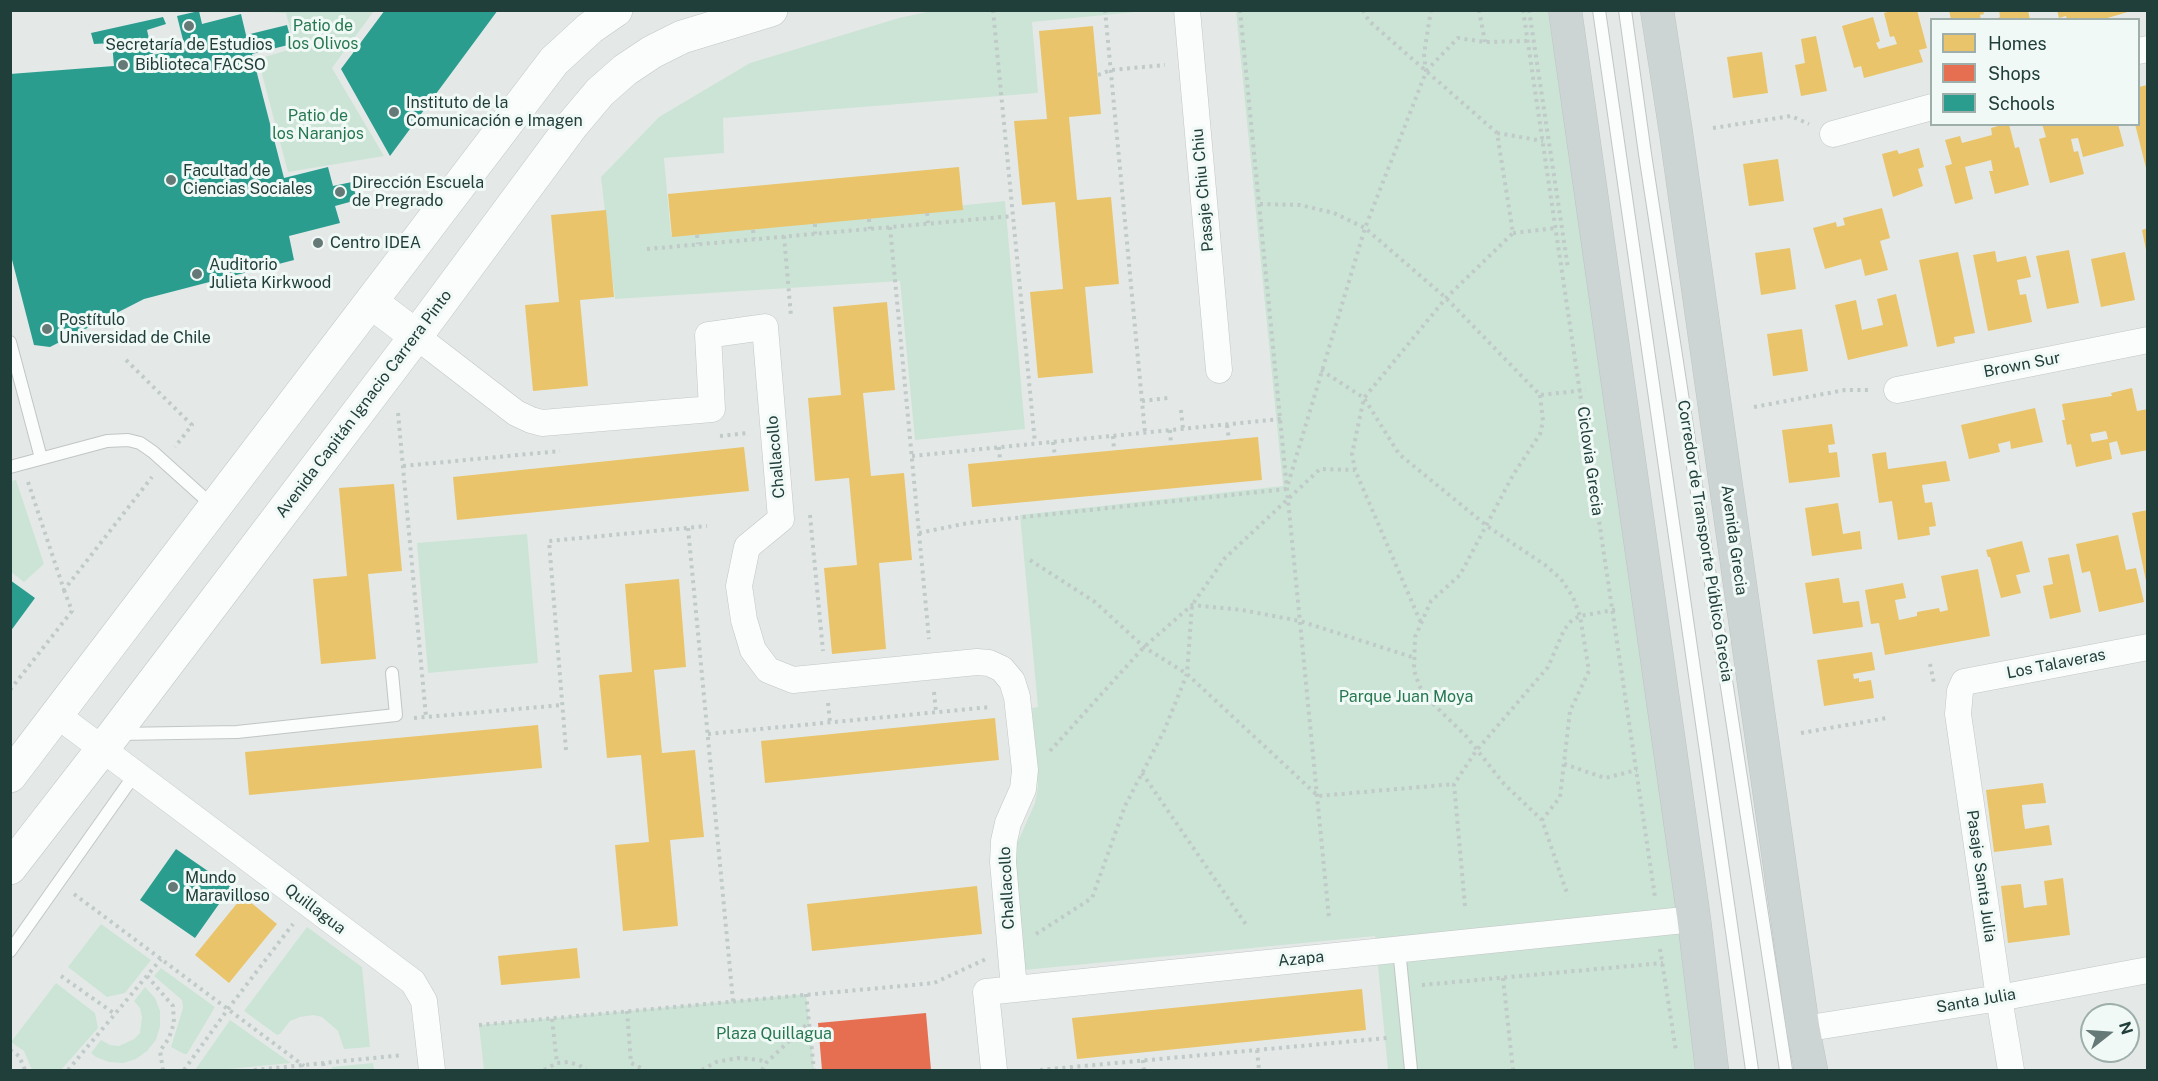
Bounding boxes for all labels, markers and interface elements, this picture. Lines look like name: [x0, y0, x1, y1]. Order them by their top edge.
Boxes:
park label: Patio de los Olivos: [288, 16, 358, 54]
legend: [1930, 18, 2140, 126]
marker: Secretaría de Estudios: [182, 19, 196, 33]
text: Homes: [1988, 33, 2047, 54]
place label: Secretaría de Estudios: [105, 35, 273, 55]
place label: Biblioteca FACSO: [135, 55, 266, 75]
marker: Biblioteca FACSO: [116, 58, 130, 72]
text: Shops: [1988, 63, 2040, 84]
place label: Instituto de la Comunicación e Imagen: [406, 93, 583, 131]
text: Schools: [1988, 93, 2055, 114]
marker: Instituto de la Comunicación e Imagen: [387, 105, 401, 119]
park label: Patio de los Naranjos: [272, 106, 364, 144]
street label: Pasaje Chiu Chiu: [1188, 128, 1218, 252]
place label: Facultad de Ciencias Sociales: [183, 161, 312, 199]
marker: Facultad de Ciencias Sociales: [164, 173, 178, 187]
place label: Dirección Escuela de Pregrado: [352, 173, 484, 211]
marker: Dirección Escuela de Pregrado: [333, 185, 347, 199]
place label: Centro IDEA: [330, 233, 421, 253]
marker: Centro IDEA: [311, 236, 325, 250]
place label: Auditorio Julieta Kirkwood: [209, 255, 331, 293]
marker: Auditorio Julieta Kirkwood: [190, 267, 204, 281]
street label: Avenida Capitán Ignacio Carrera Pinto: [272, 286, 456, 522]
place label: Postítulo Universidad de Chile: [59, 310, 211, 348]
marker: Postítulo Universidad de Chile: [40, 322, 54, 336]
street label: Brown Sur: [1982, 348, 2062, 382]
street label: Corredor de Transporte Público Grecia: [1673, 399, 1737, 683]
street label: Ciclovia Grecia: [1573, 405, 1607, 517]
street label: Challacollo: [763, 415, 789, 499]
street label: Avenida Grecia: [1717, 484, 1751, 596]
street label: Los Talaveras: [2005, 645, 2107, 683]
park label: Parque Juan Moya: [1339, 687, 1473, 707]
street label: Pasaje Santa Julia: [1962, 809, 2000, 943]
street label: Challacollo: [995, 846, 1019, 930]
place label: Mundo Maravilloso: [185, 868, 270, 906]
marker: Mundo Maravilloso: [166, 880, 180, 894]
street label: Quillagua: [281, 880, 349, 938]
street label: Azapa: [1277, 947, 1325, 971]
street label: Santa Julia: [1935, 985, 2017, 1017]
north arrow: [2080, 1003, 2140, 1063]
text: N: [2115, 1019, 2137, 1037]
park label: Plaza Quillagua: [716, 1024, 832, 1044]

